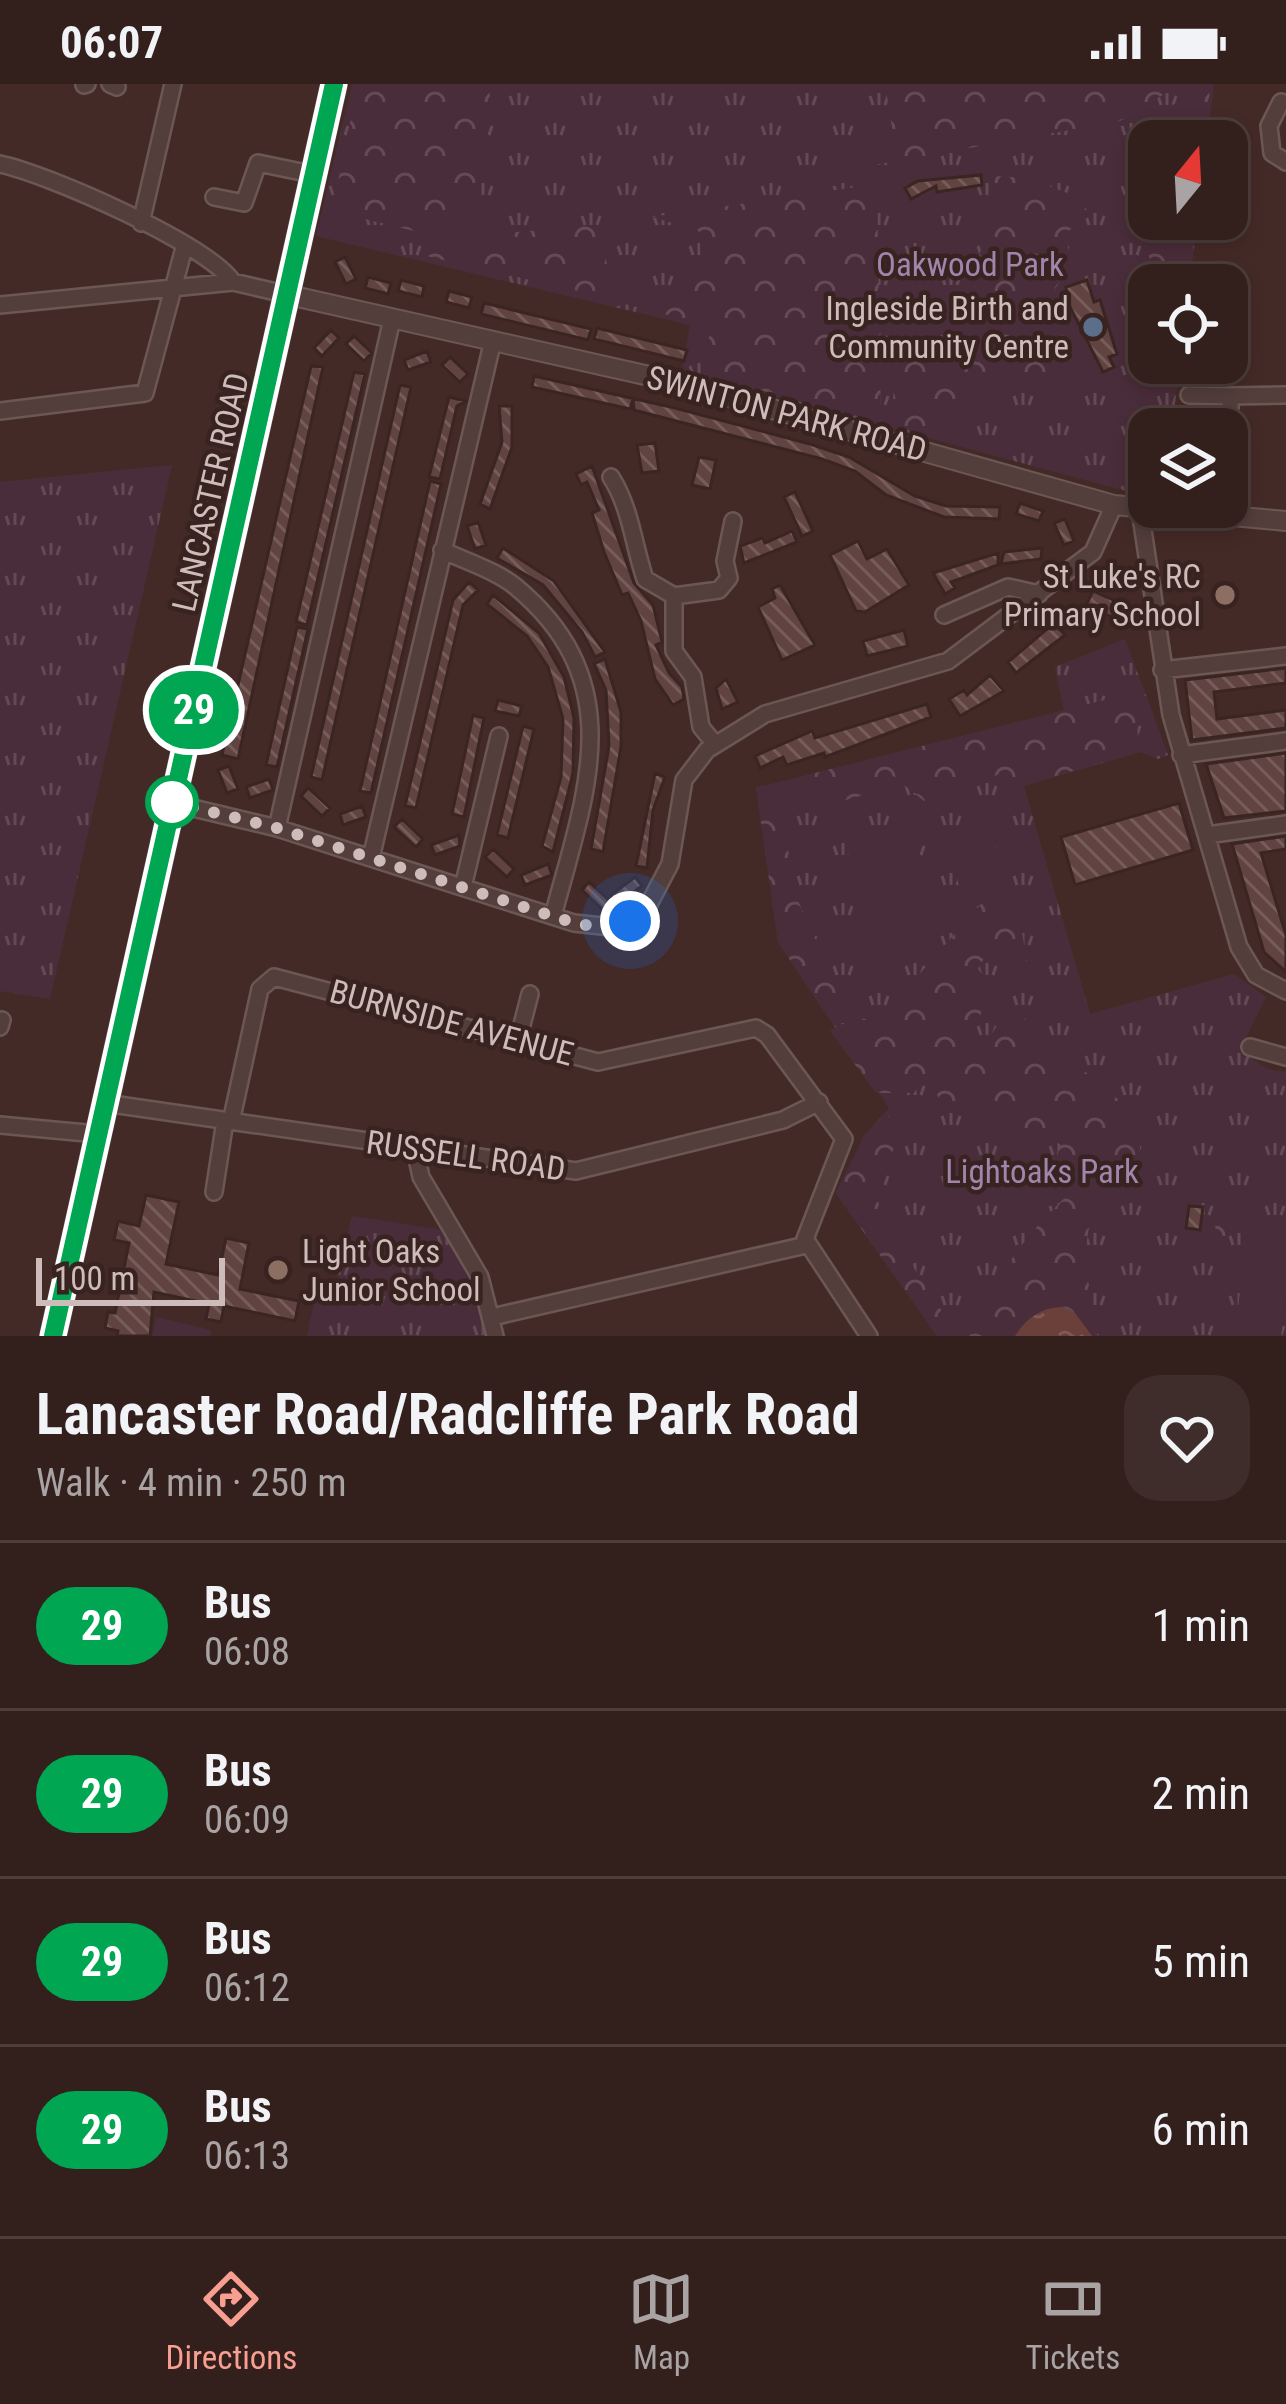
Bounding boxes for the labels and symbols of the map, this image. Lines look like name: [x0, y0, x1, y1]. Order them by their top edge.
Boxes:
north arrow: [1128, 120, 1248, 240]
park label: Oakwood Park: [876, 245, 1064, 284]
place label: Ingleside Birth and Community Centre: [826, 289, 1069, 366]
marker: Ingleside Birth and Community Centre: [1080, 314, 1106, 340]
street label: SWINTON PARK ROAD: [643, 357, 931, 470]
street label: LANCASTER ROAD: [164, 369, 257, 615]
place label: St Luke's RC Primary School: [1004, 557, 1201, 634]
marker: St Luke's RC Primary School: [1212, 582, 1238, 608]
line badge: 29: [140, 671, 248, 749]
unlabelled marker: [147, 777, 197, 827]
your location: [600, 891, 660, 951]
street label: BURNSIDE AVENUE: [326, 971, 578, 1074]
street label: RUSSELL ROAD: [364, 1122, 568, 1189]
park label: Lightoaks Park: [945, 1152, 1139, 1191]
place label: Light Oaks Junior School: [302, 1232, 481, 1309]
scale bar: [36, 1252, 225, 1305]
marker: Light Oaks Junior School: [265, 1257, 291, 1283]

